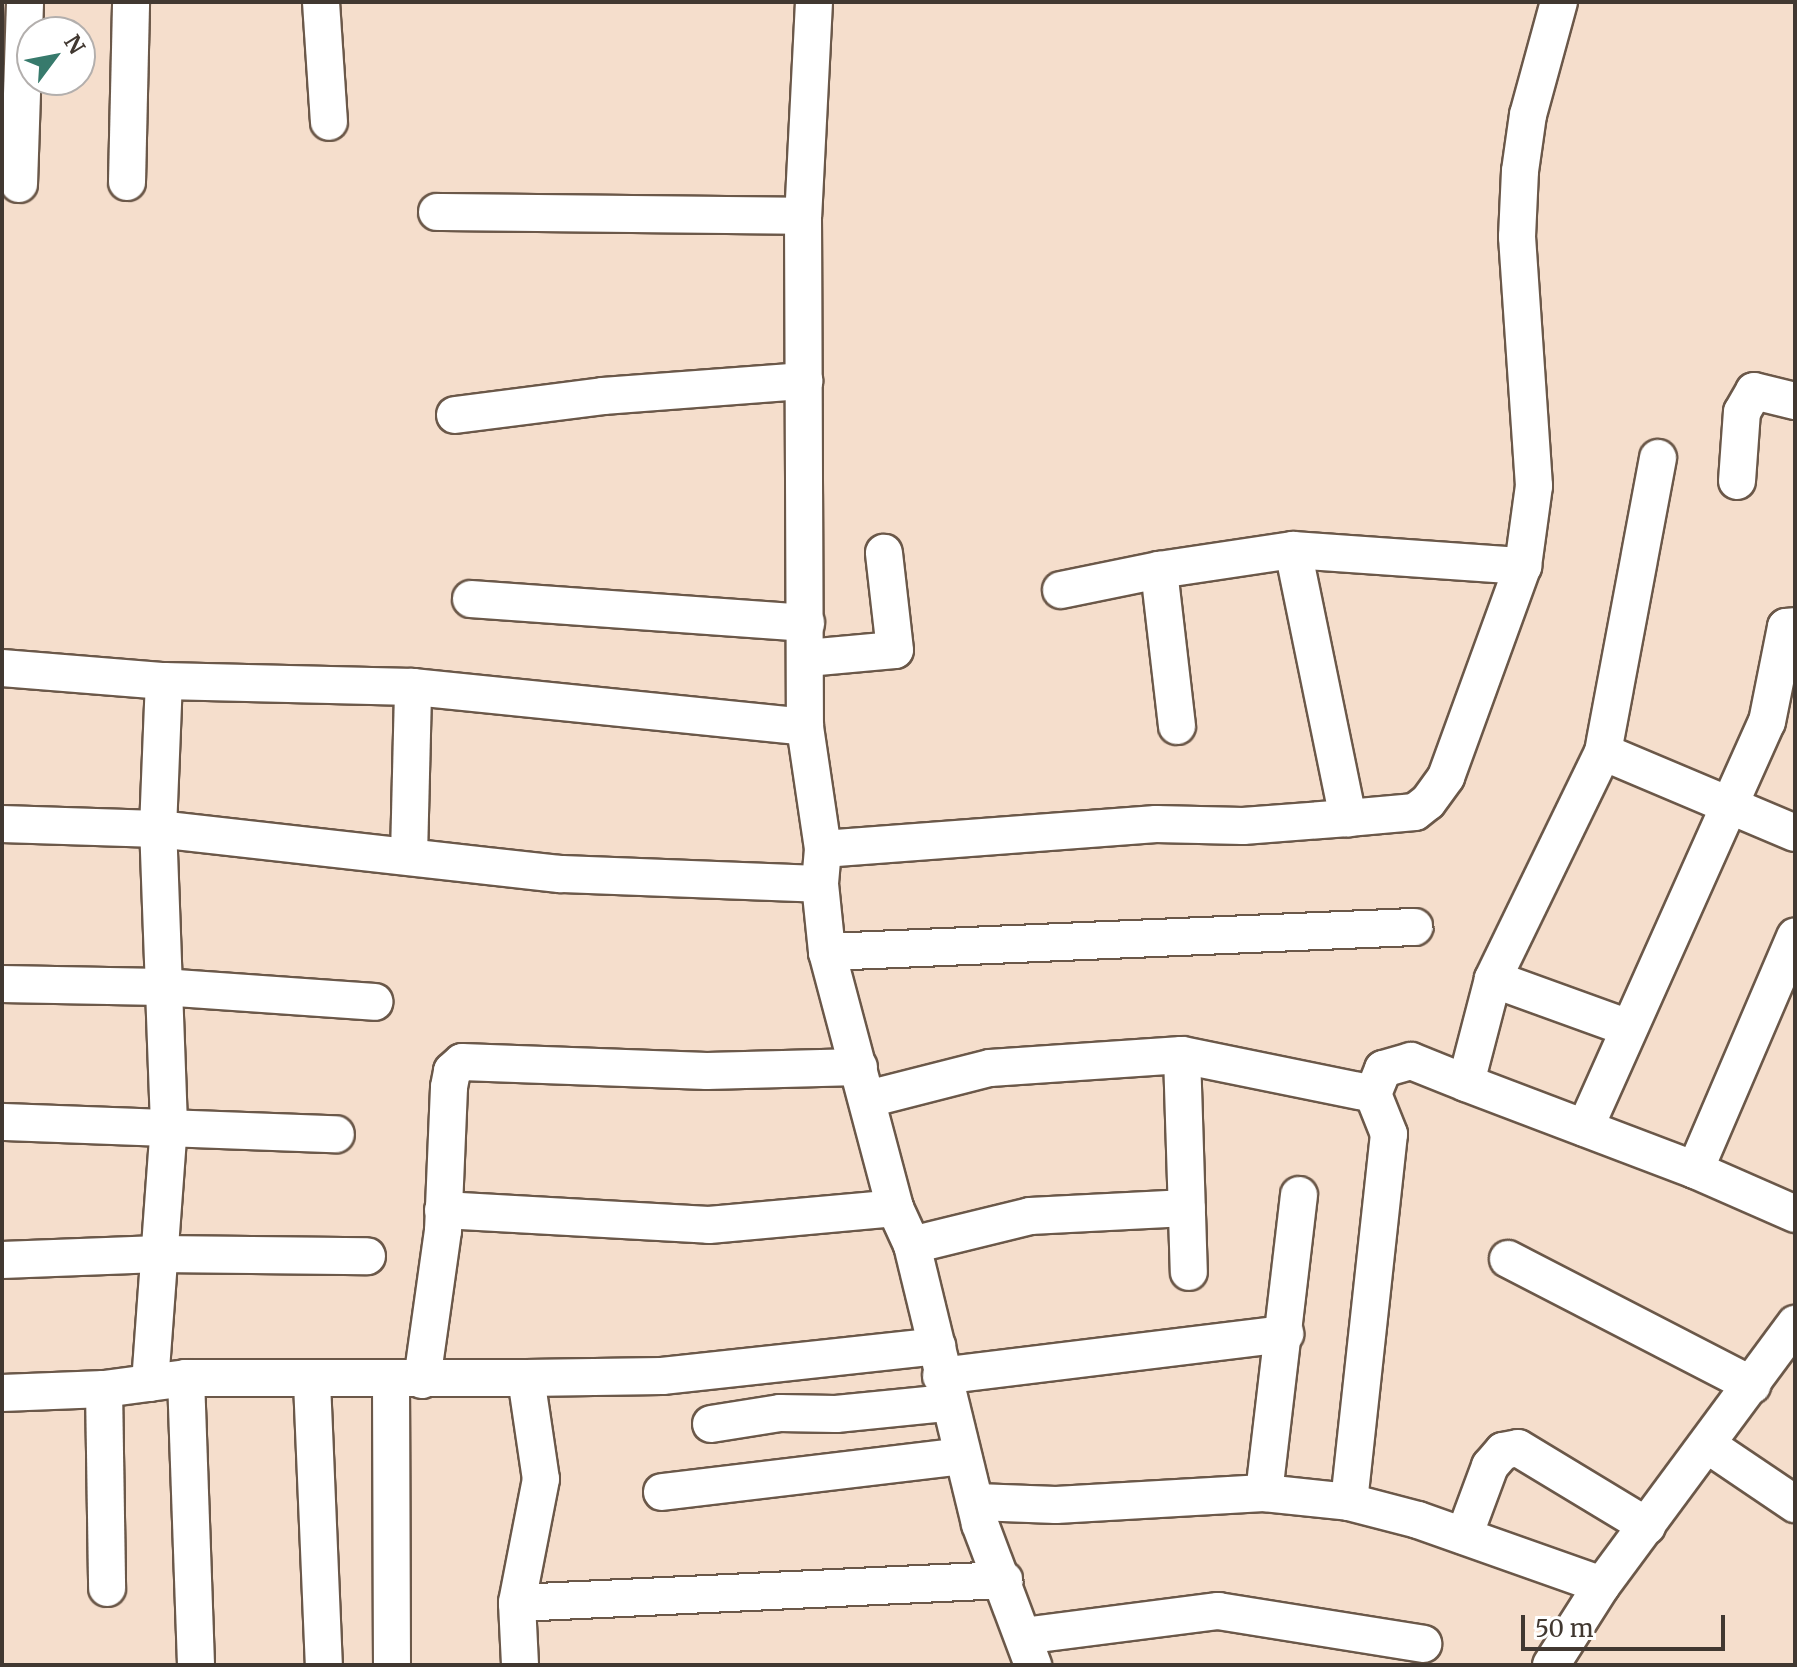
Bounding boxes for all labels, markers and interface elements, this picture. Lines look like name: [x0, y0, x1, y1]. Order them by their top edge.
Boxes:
north arrow: [16, 16, 96, 96]
text: N: [58, 30, 91, 59]
scale bar: [1525, 1599, 1729, 1649]
text: 50 m: [1535, 1613, 1594, 1644]

